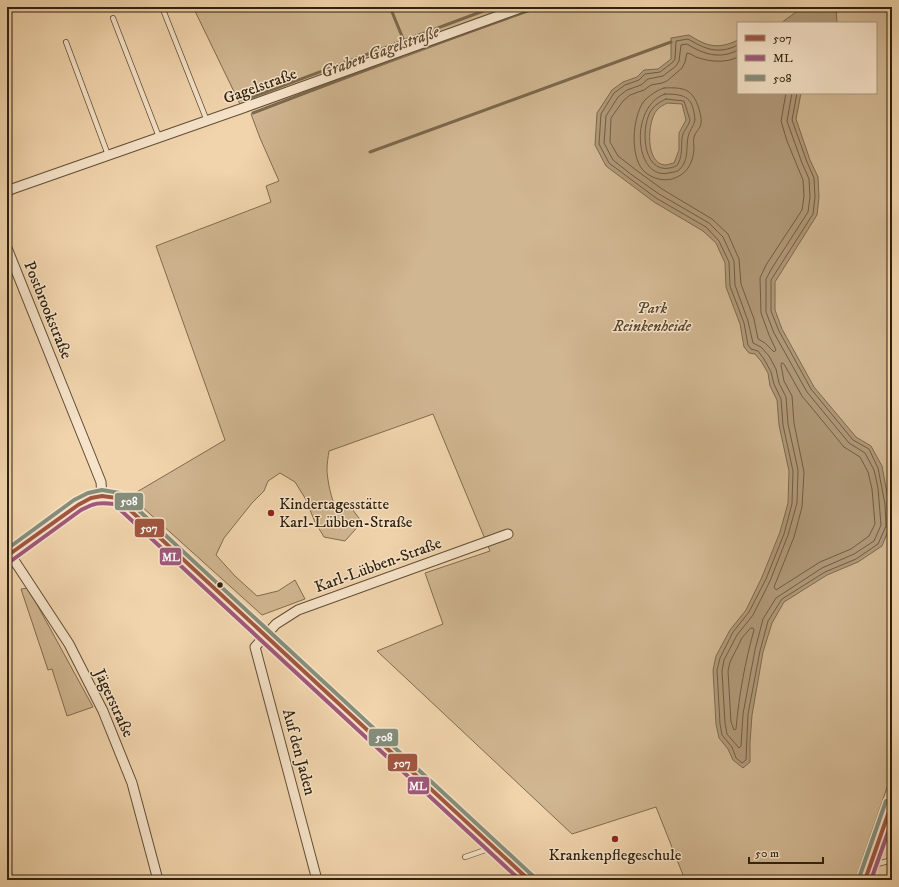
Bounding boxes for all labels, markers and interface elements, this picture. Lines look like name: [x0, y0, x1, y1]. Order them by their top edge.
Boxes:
water label: Graben Gagelstraße: [318, 20, 443, 84]
legend: [737, 22, 877, 94]
text: 507: [773, 31, 792, 46]
text: ML: [773, 51, 793, 66]
street label: Gagelstraße: [221, 63, 300, 109]
text: 508: [773, 71, 791, 86]
street label: Postbrookstraße: [19, 258, 77, 362]
park label: Park Reinkenheide: [612, 298, 692, 336]
line badge: 508: [114, 492, 144, 511]
place label: Kindertagesstätte Karl-Lübben-Straße: [279, 494, 413, 532]
text: 508: [120, 495, 138, 509]
marker: Kindertagesstätte Karl-Lübben-Straße: [266, 508, 276, 518]
line badge: 507: [134, 518, 165, 538]
text: 507: [139, 522, 158, 536]
street label: Karl-Lübben-Straße: [312, 533, 444, 597]
line badge: ML: [159, 547, 182, 566]
text: ML: [162, 551, 180, 565]
unlabelled marker: [215, 580, 225, 590]
street label: Jägerstraße: [89, 664, 139, 741]
street label: Auf den Jaden: [278, 707, 320, 798]
line badge: 508: [368, 728, 399, 747]
text: 508: [375, 731, 393, 745]
line badge: 507: [387, 753, 418, 772]
text: 507: [392, 757, 411, 771]
line badge: ML: [407, 776, 430, 795]
text: ML: [409, 780, 427, 794]
marker: Krankenpflegeschule: [610, 834, 620, 844]
scale bar: [749, 839, 823, 865]
place label: Krankenpflegeschule: [549, 845, 682, 865]
text: 50 m: [755, 846, 779, 861]

